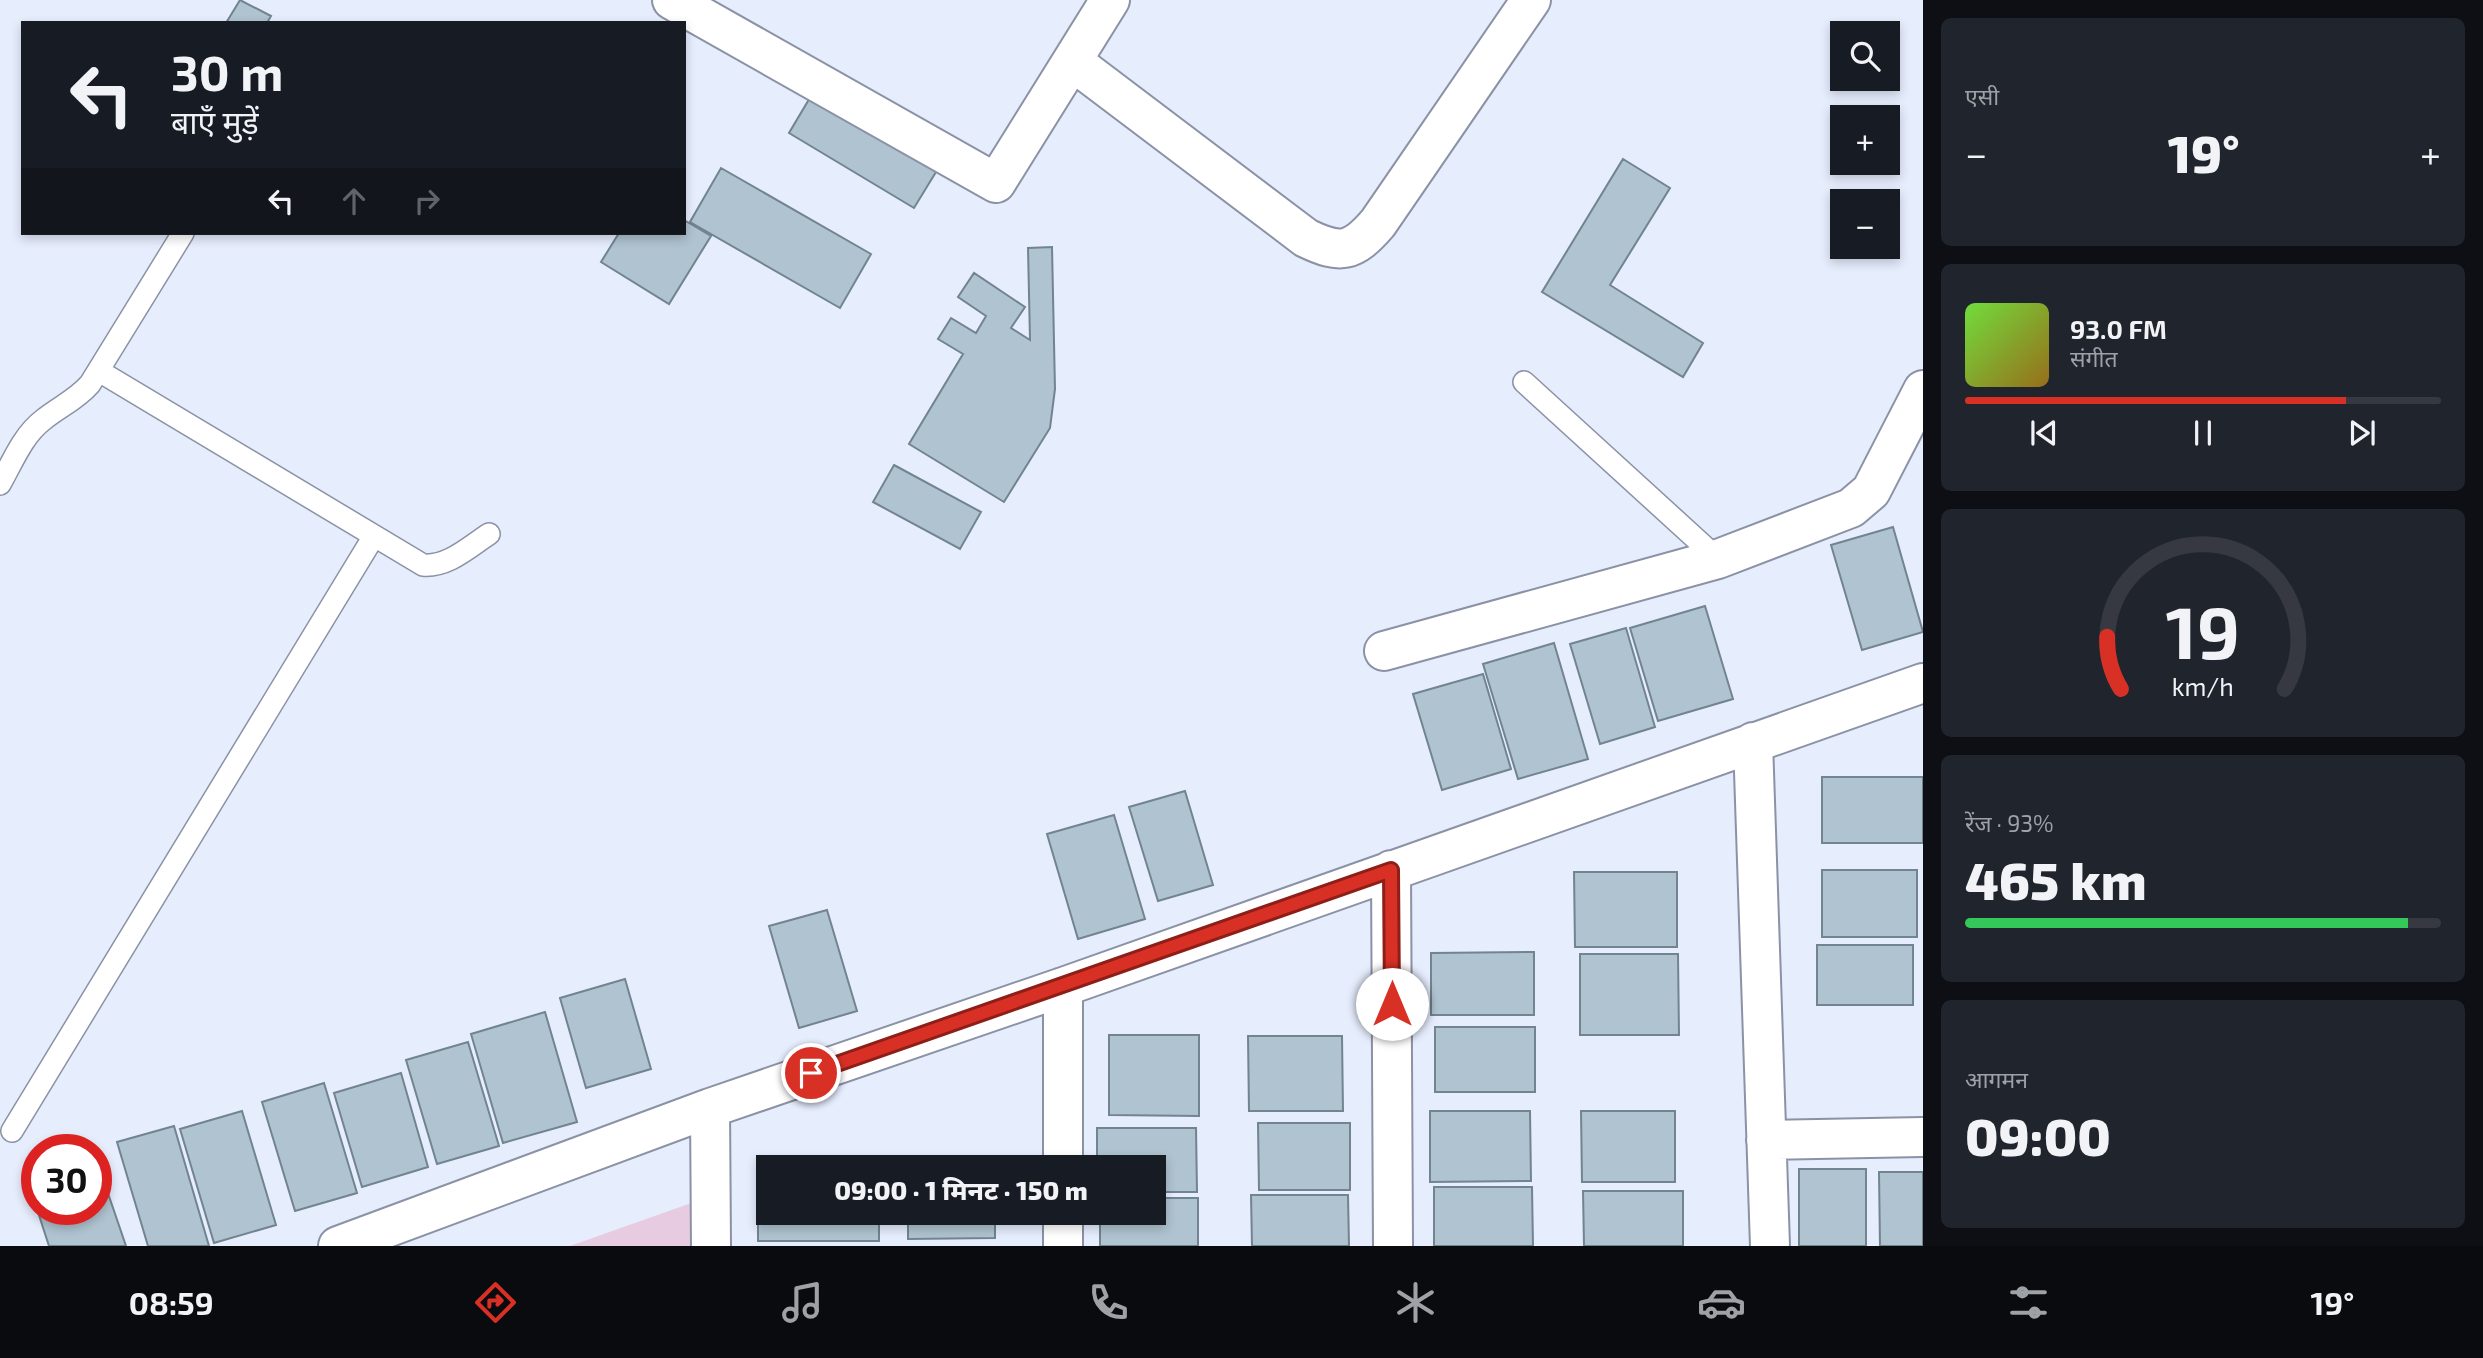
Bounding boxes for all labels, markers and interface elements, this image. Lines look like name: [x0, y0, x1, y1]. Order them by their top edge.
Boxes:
map controls: [1830, 21, 1900, 259]
button: search: [1830, 21, 1900, 91]
text: 30 m: [171, 42, 283, 101]
icon: left: [56, 49, 147, 140]
text: एसी: [1965, 82, 1999, 110]
text: बाएँ मुड़ें: [171, 102, 259, 140]
button: +: [1830, 105, 1900, 175]
text: 19°: [2168, 121, 2240, 183]
text: −: [1965, 130, 1987, 176]
text: +: [2420, 130, 2441, 176]
icon: left: [262, 182, 300, 220]
icon: ahead: [335, 182, 373, 220]
icon: right: [408, 182, 446, 220]
button: −: [1830, 189, 1900, 259]
text: 93.0 FM: [2070, 313, 2167, 344]
text: संगीत: [2070, 344, 2118, 372]
icon: previous: [2025, 414, 2063, 452]
icon: pause: [2184, 414, 2222, 452]
icon: next: [2343, 414, 2381, 452]
text: 19: [2166, 586, 2240, 674]
text: km/h: [2172, 671, 2234, 701]
text: रेंज · 93%: [1965, 809, 2054, 837]
text: 465 km: [1965, 848, 2147, 910]
position arrow: [1355, 967, 1429, 1041]
pin: [781, 1043, 841, 1103]
icon: arrive: [792, 1054, 830, 1092]
text: आगमन: [1965, 1065, 2028, 1093]
text: 09:00: [1965, 1104, 2111, 1166]
speed limit sign: 30: [21, 1134, 112, 1225]
text: 09:00 · 1 मिनट · 150 m: [834, 1174, 1088, 1205]
icon: directions: [471, 1278, 520, 1327]
icon: music: [778, 1278, 827, 1327]
icon: phone: [1084, 1278, 1133, 1327]
icon: climate: [1391, 1278, 1440, 1327]
icon: car: [1697, 1278, 1746, 1327]
icon: filters: [2004, 1278, 2053, 1327]
text: 08:59: [129, 1283, 214, 1321]
text: 19°: [2311, 1283, 2354, 1321]

